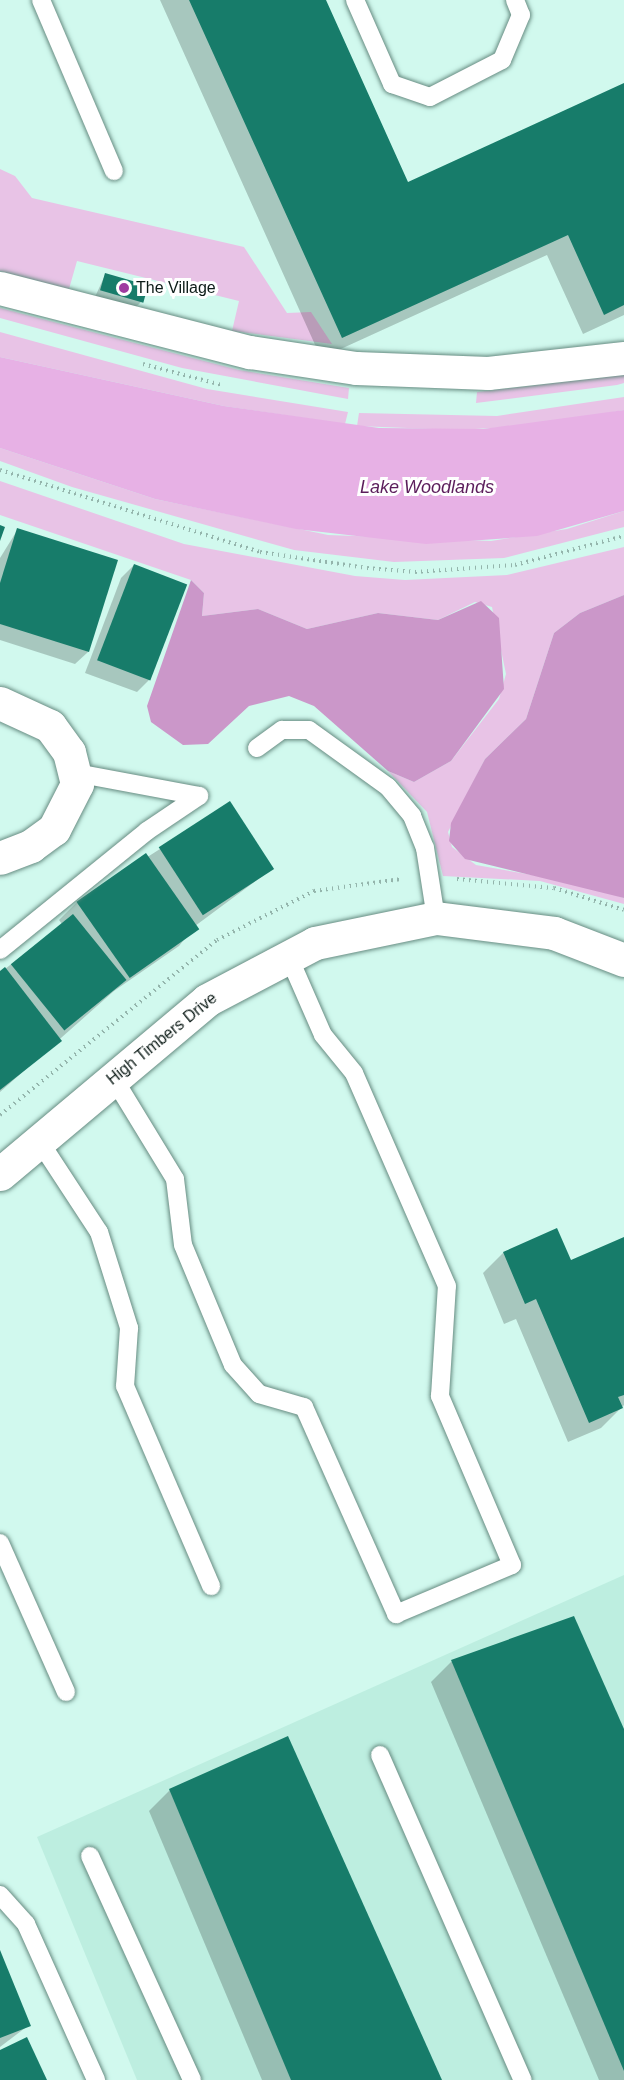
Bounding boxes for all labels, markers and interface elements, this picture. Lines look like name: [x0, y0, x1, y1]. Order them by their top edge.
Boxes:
place label: The Village: [136, 278, 216, 298]
marker: The Village: [117, 281, 131, 295]
water label: Lake Woodlands: [360, 476, 494, 498]
street label: High Timbers Drive: [103, 989, 221, 1089]

